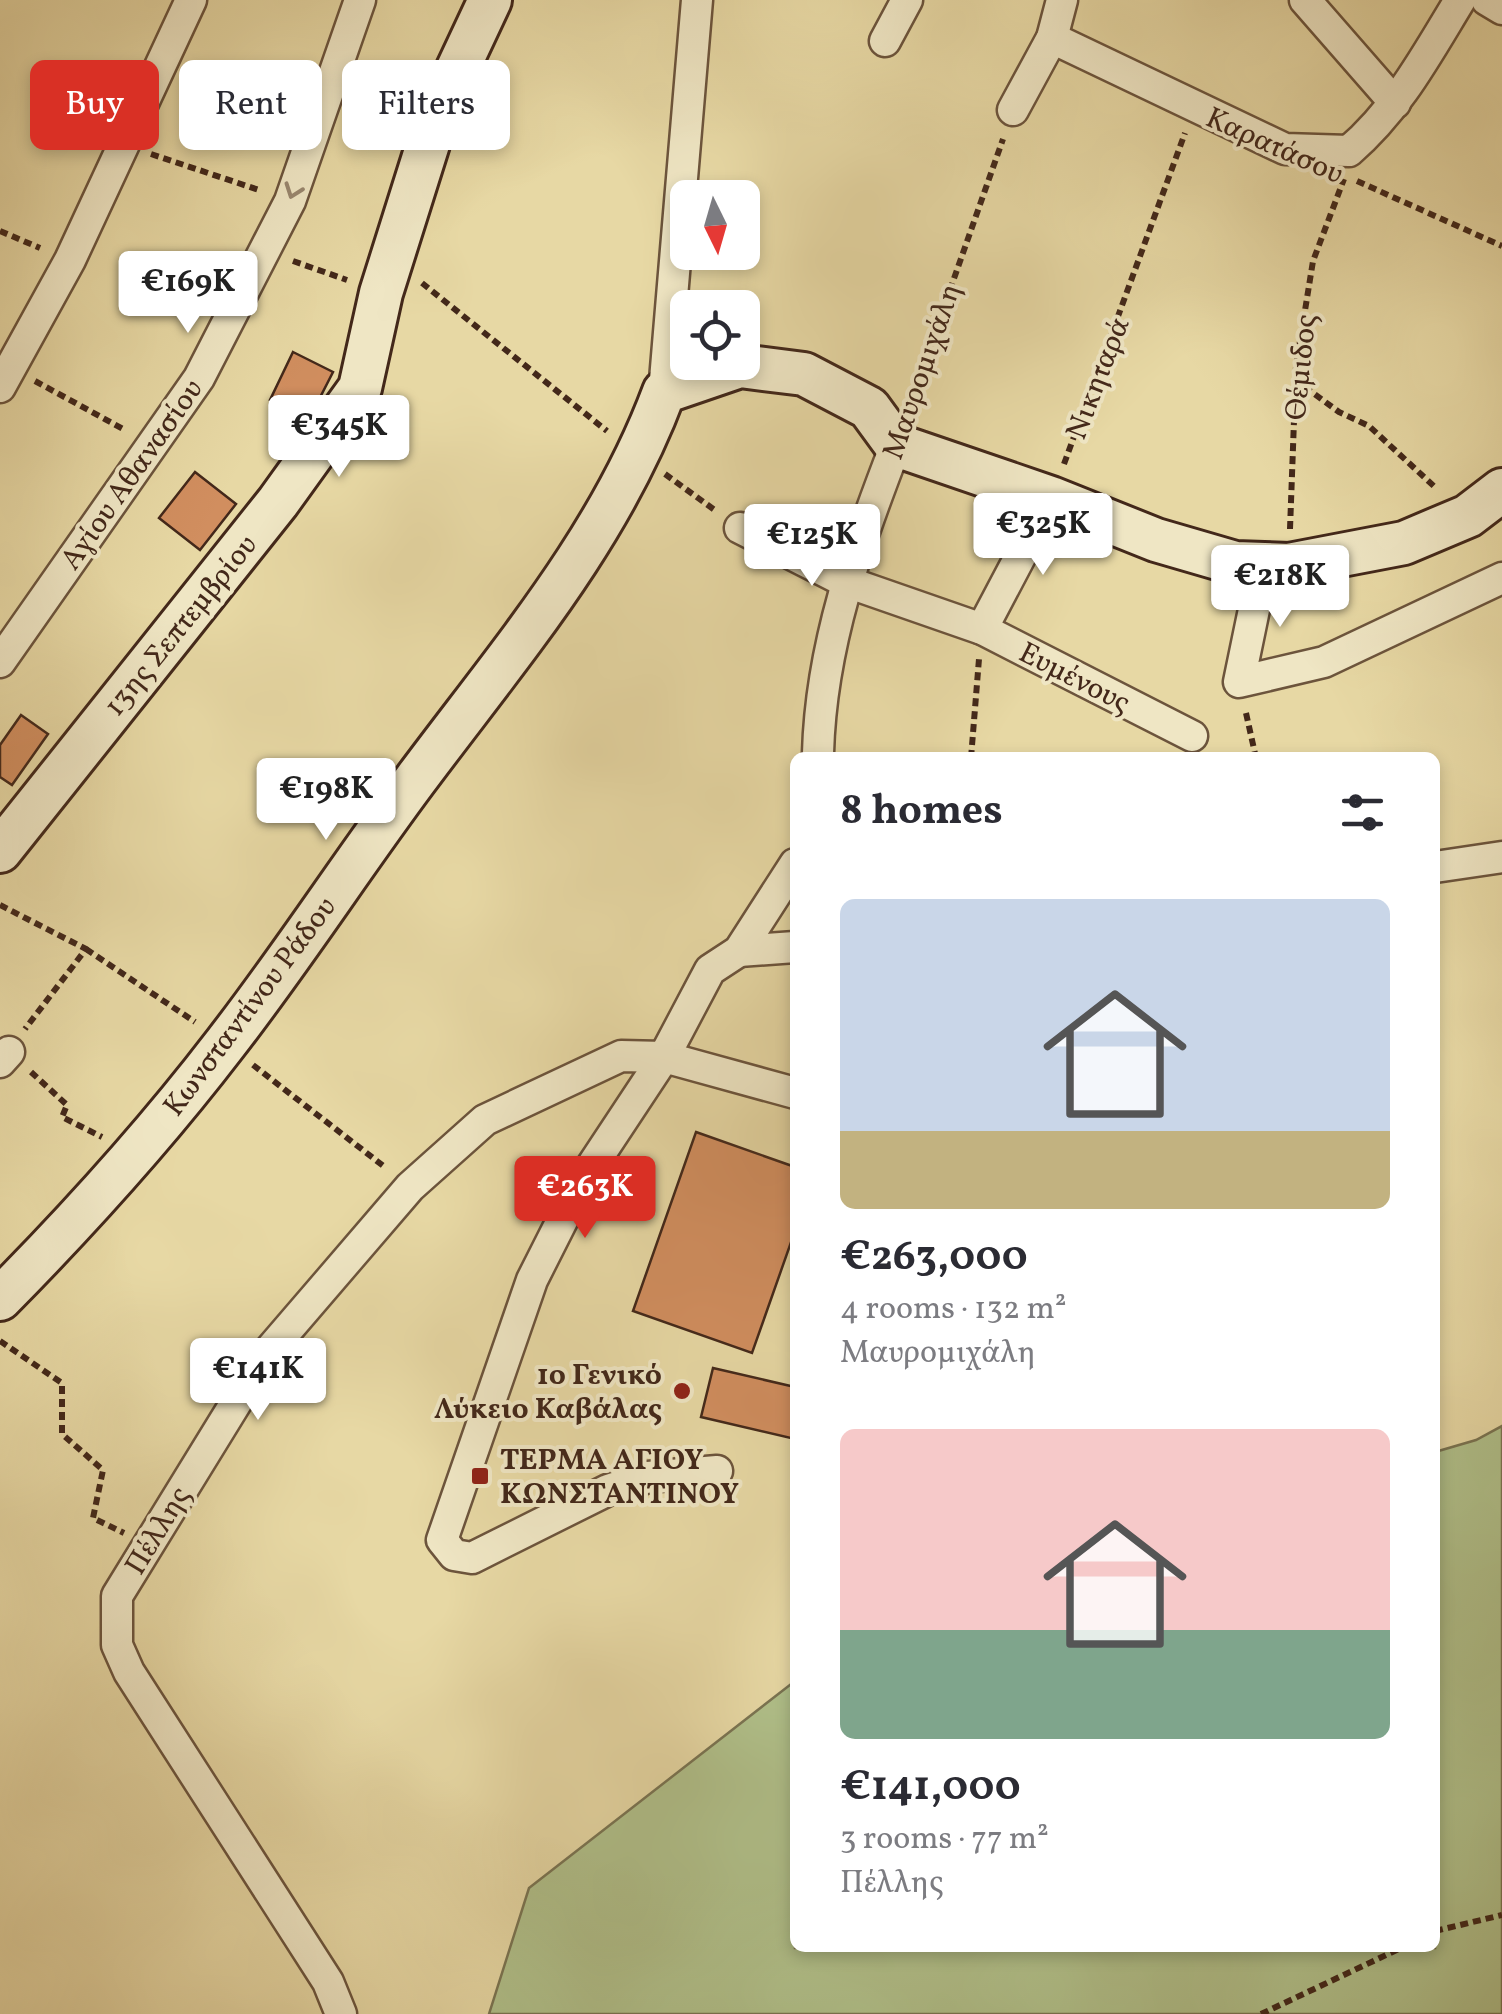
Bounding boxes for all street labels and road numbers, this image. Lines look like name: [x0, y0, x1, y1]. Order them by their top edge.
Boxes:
street label: Καρατάσου: [1199, 98, 1350, 196]
street label: Μαυρομιχάλη: [873, 278, 973, 465]
street label: Νικηταρά: [1056, 312, 1141, 446]
street label: Θέμιδος: [1276, 312, 1328, 422]
street label: Αγίου Αθανασίου: [51, 371, 214, 579]
street label: 13ης Σεπτεμβρίου: [95, 526, 268, 726]
street label: Ευμένους: [1011, 633, 1137, 725]
street label: Κωνσταντίνου Ράδου: [154, 889, 347, 1126]
street label: Πέλλης: [116, 1479, 202, 1583]

